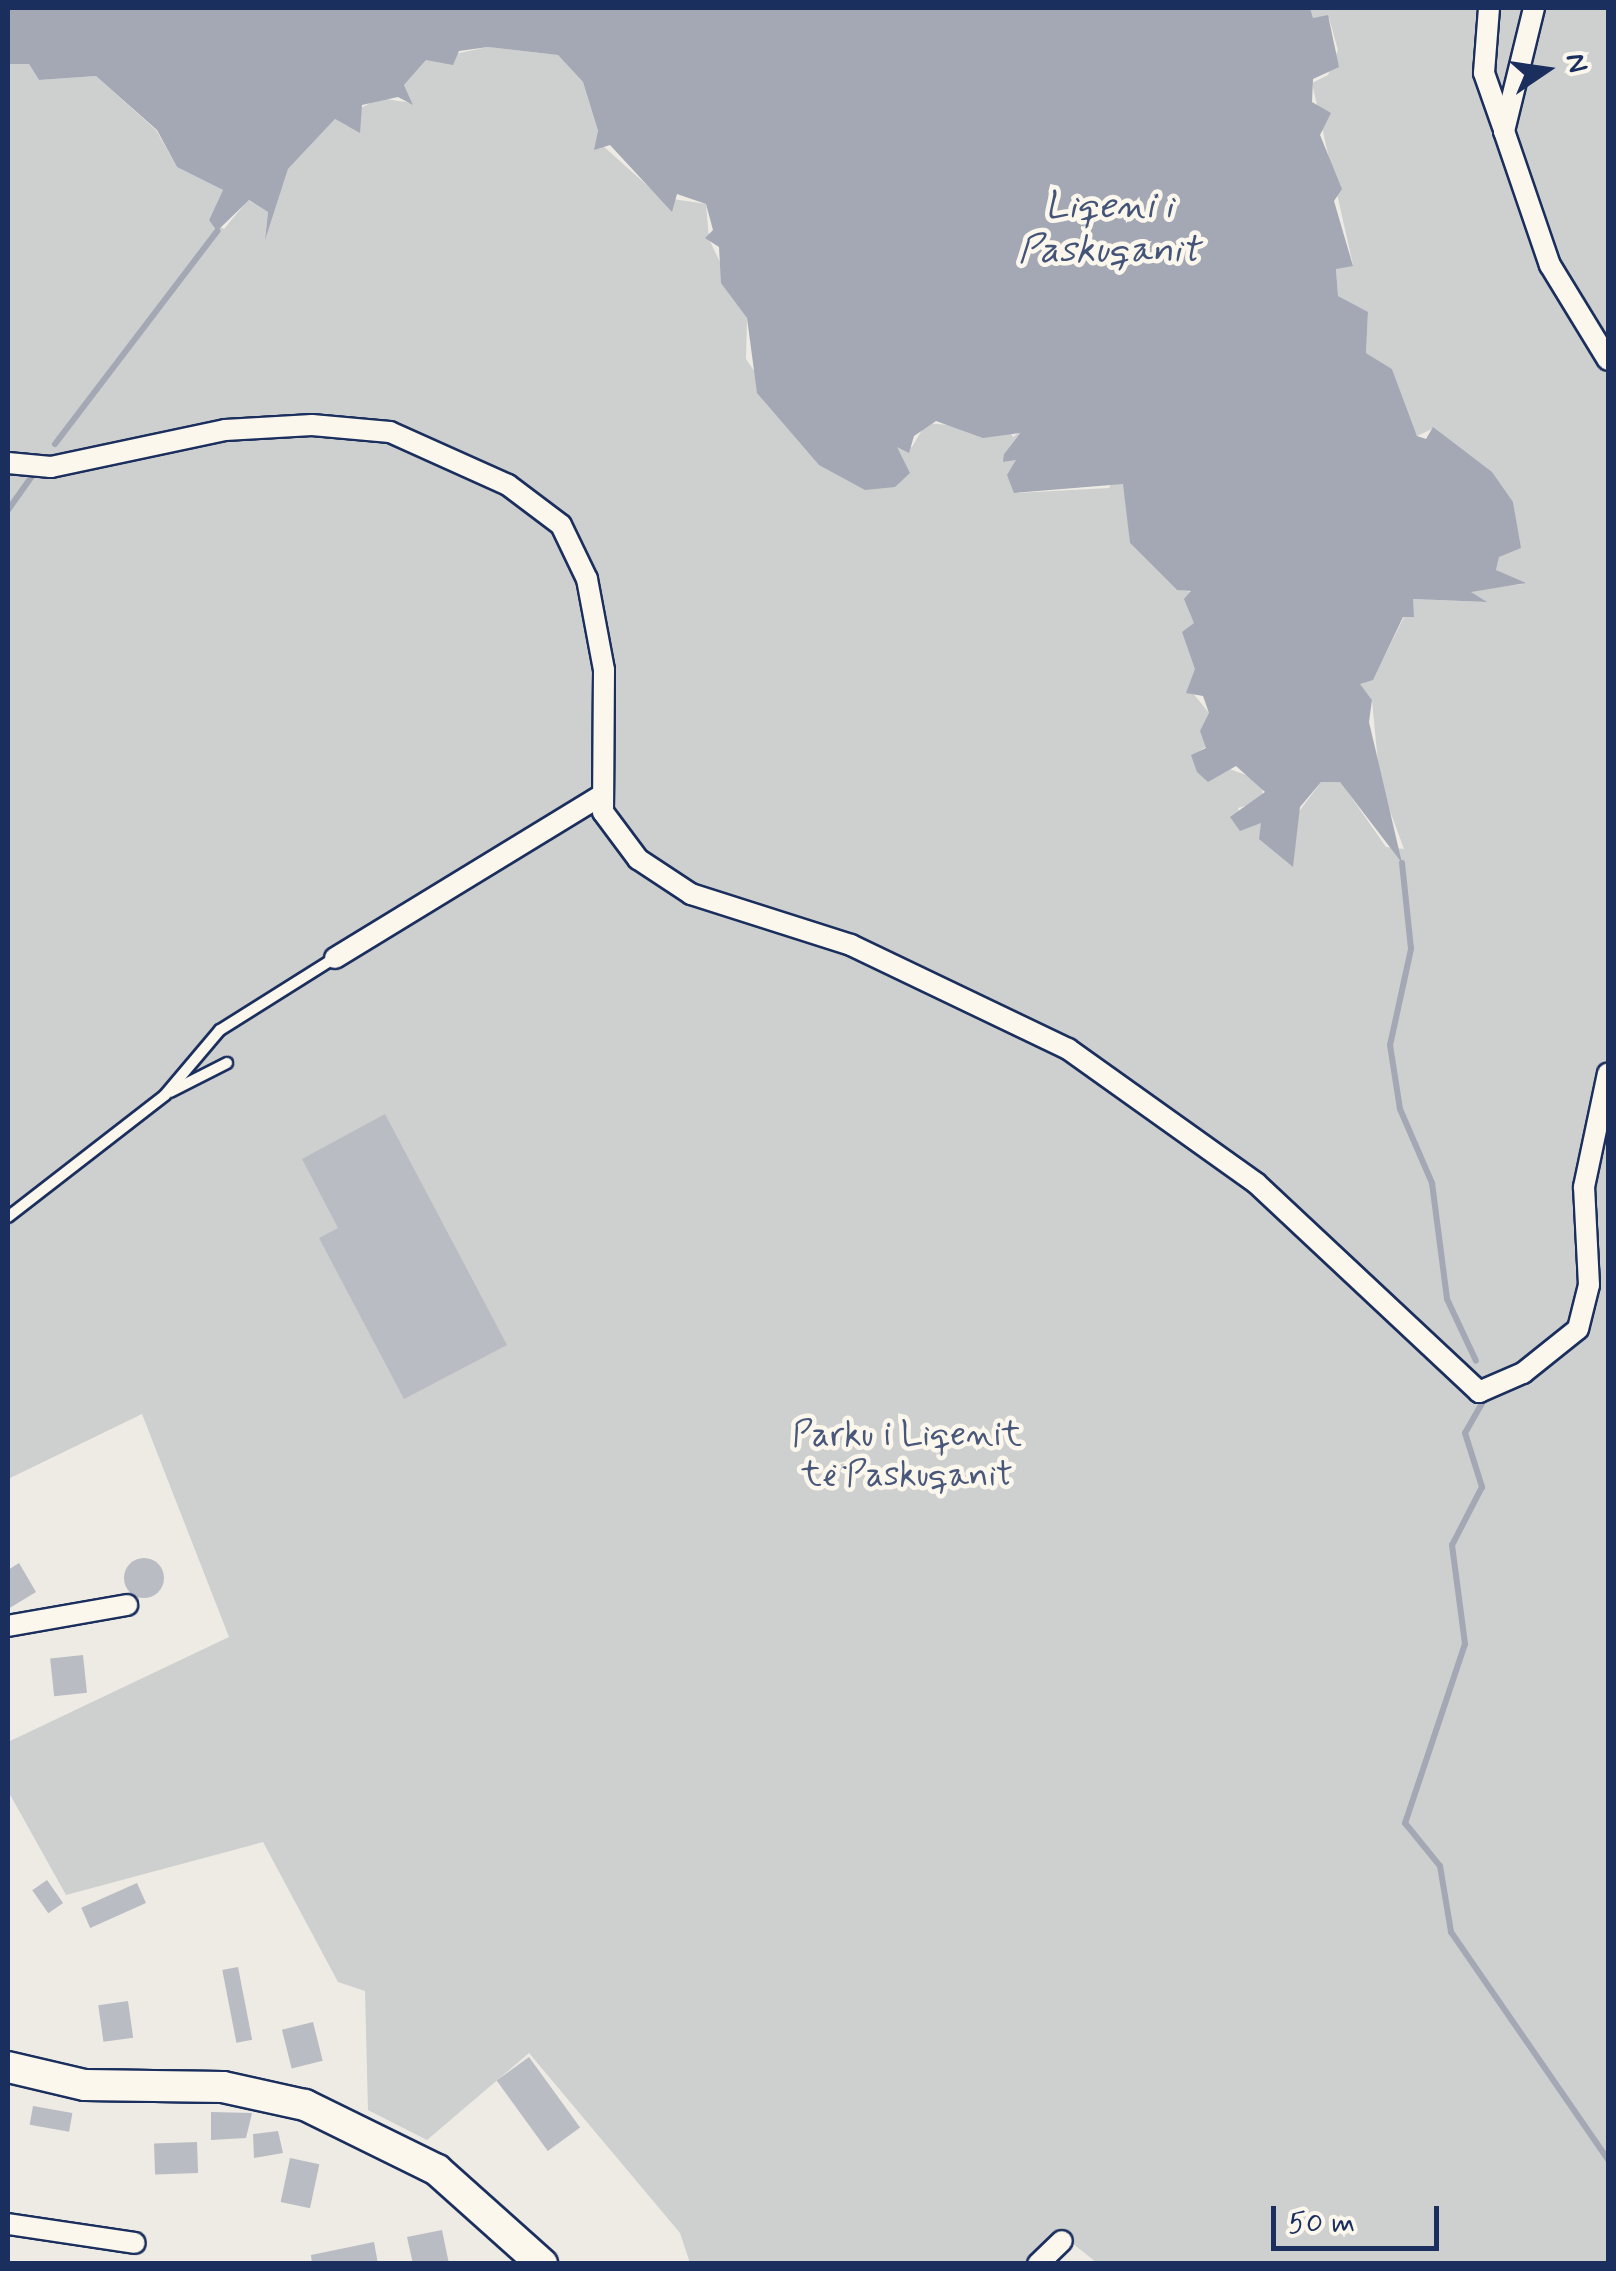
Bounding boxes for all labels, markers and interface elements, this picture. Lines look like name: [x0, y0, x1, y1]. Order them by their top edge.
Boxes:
north arrow: [1496, 20, 1596, 120]
text: N: [1556, 50, 1596, 76]
water label: Liqeni i Paskuqanit: [1018, 184, 1200, 274]
park label: Parku i Liqenit të Paskuqanit: [792, 1414, 1022, 1496]
scale bar: [1276, 2186, 1444, 2248]
text: 50 m: [1288, 2204, 1355, 2243]

